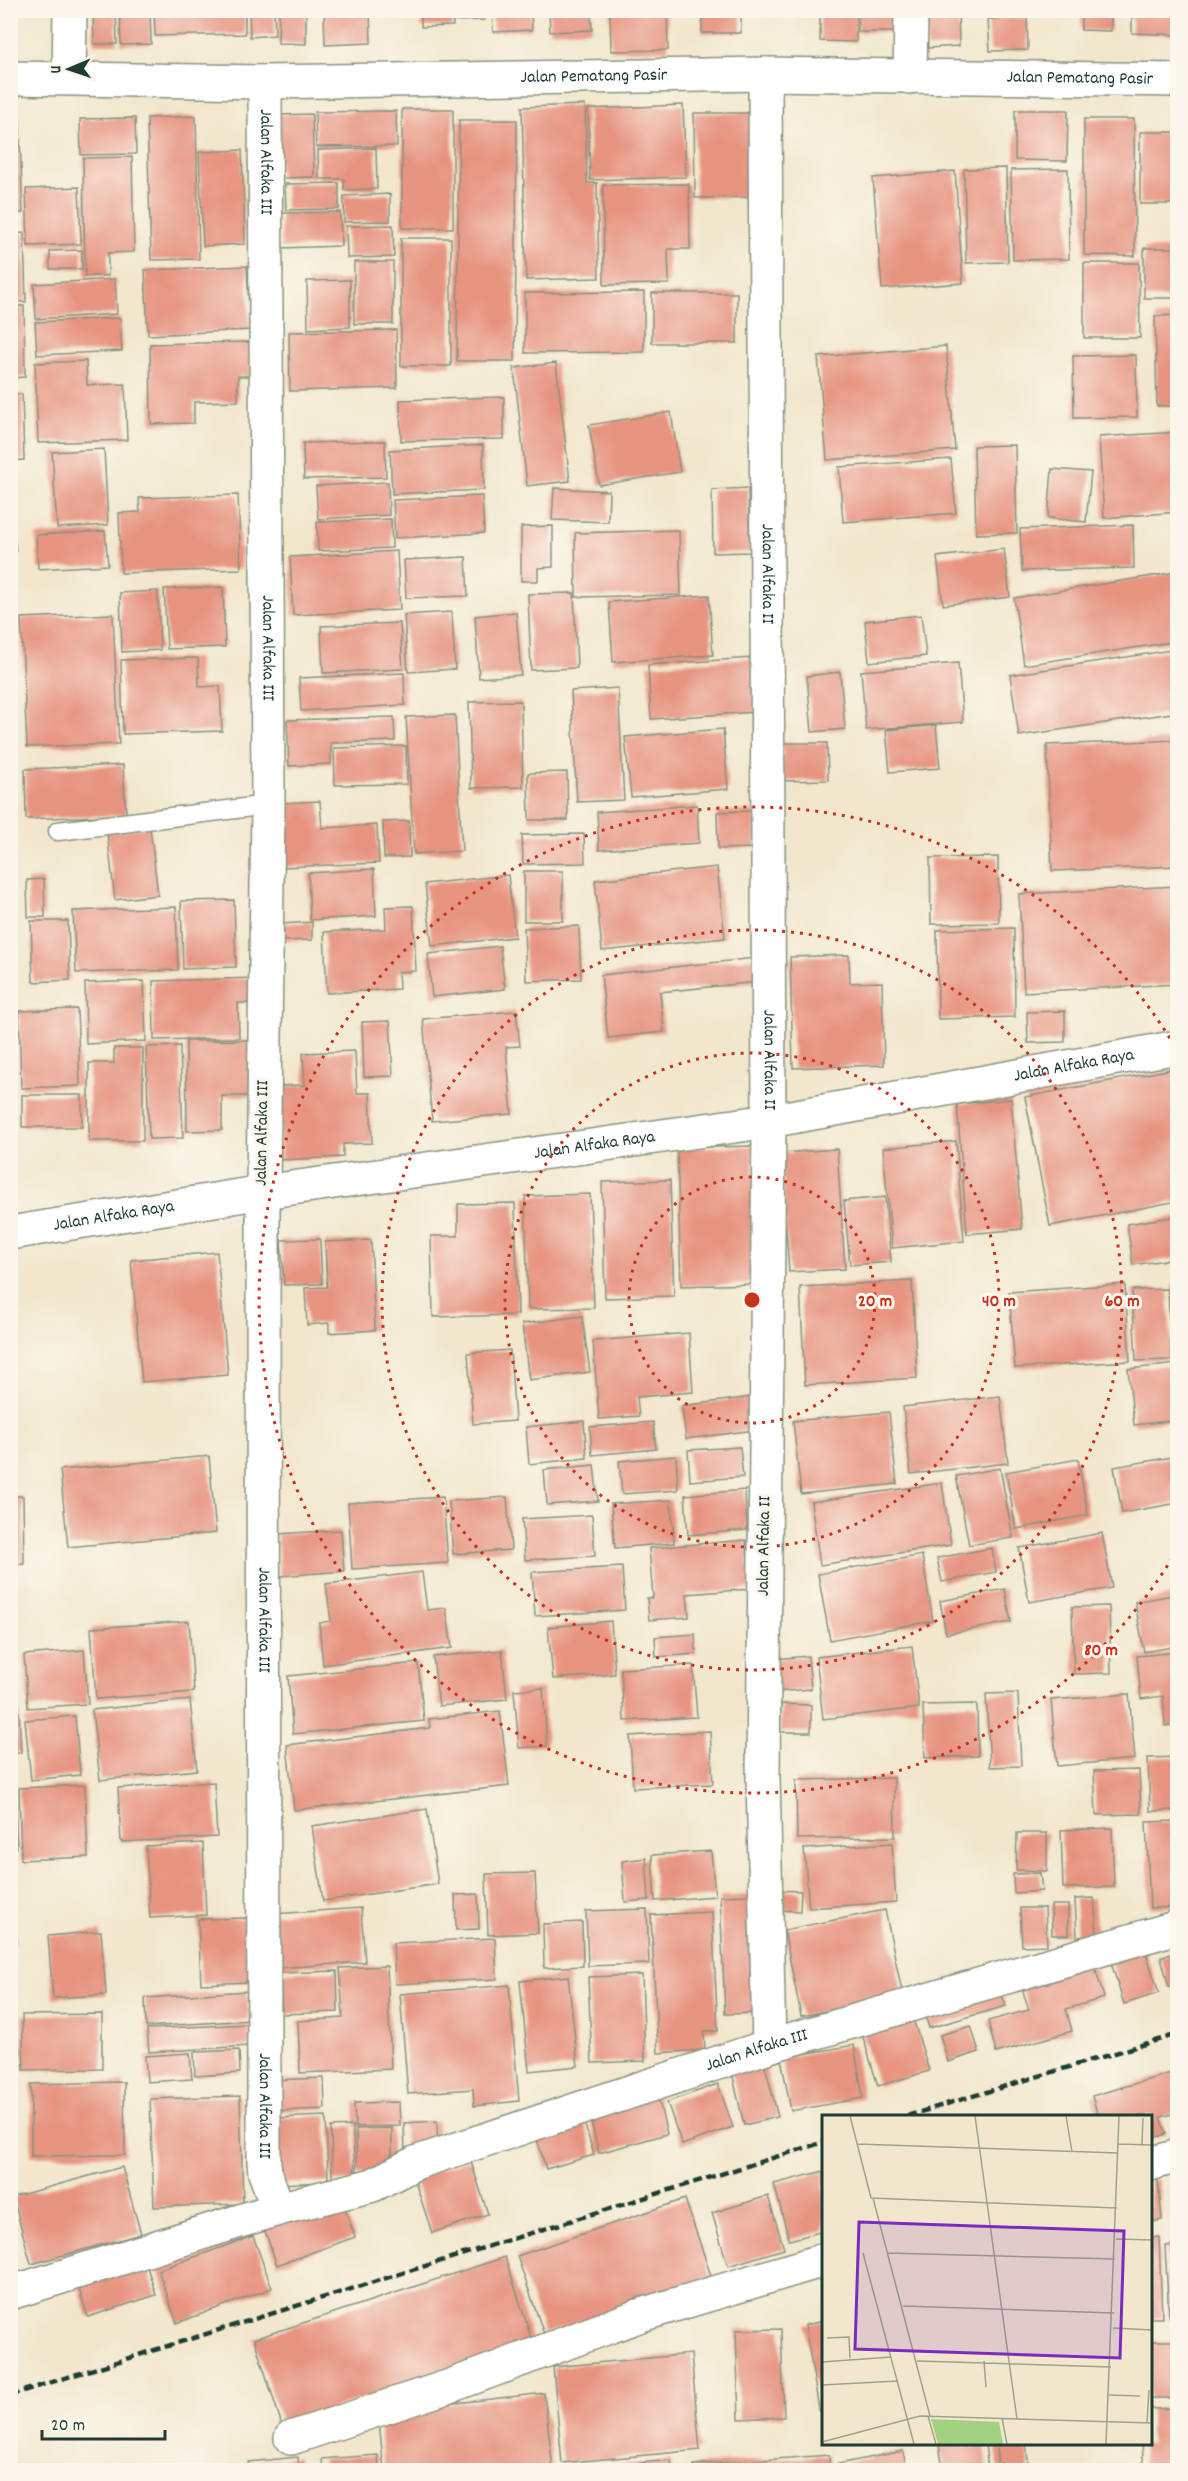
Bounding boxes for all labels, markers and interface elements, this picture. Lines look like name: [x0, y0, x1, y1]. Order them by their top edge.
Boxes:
north arrow: [39, 39, 99, 99]
street label: Jalan Pematang Pasir: [520, 63, 668, 90]
text: U: [45, 65, 68, 74]
street label: Jalan Pematang Pasir: [1006, 65, 1154, 92]
street label: Jalan Alfaka III: [253, 109, 278, 215]
street label: Jalan Alfaka II: [754, 524, 780, 625]
street label: Jalan Alfaka III: [255, 595, 280, 701]
street label: Jalan Alfaka II: [756, 1010, 781, 1111]
street label: Jalan Alfaka Raya: [1011, 1043, 1137, 1089]
street label: Jalan Alfaka III: [250, 1080, 276, 1186]
street label: Jalan Alfaka Raya: [532, 1125, 657, 1166]
street label: Jalan Alfaka Raya: [51, 1194, 176, 1238]
centre of rings: [742, 1290, 762, 1310]
text: 20 m: [858, 1290, 892, 1315]
text: 40 m: [982, 1290, 1016, 1315]
text: 60 m: [1104, 1290, 1140, 1315]
street label: Jalan Alfaka II: [752, 1495, 778, 1596]
street label: Jalan Alfaka III: [251, 1567, 276, 1673]
text: 80 m: [1084, 1639, 1118, 1664]
street label: Jalan Alfaka III: [702, 2023, 811, 2079]
street label: Jalan Alfaka III: [251, 2053, 276, 2159]
inset map: [822, 2115, 1152, 2445]
scale bar: [42, 2403, 165, 2441]
text: 20 m: [51, 2414, 85, 2439]

